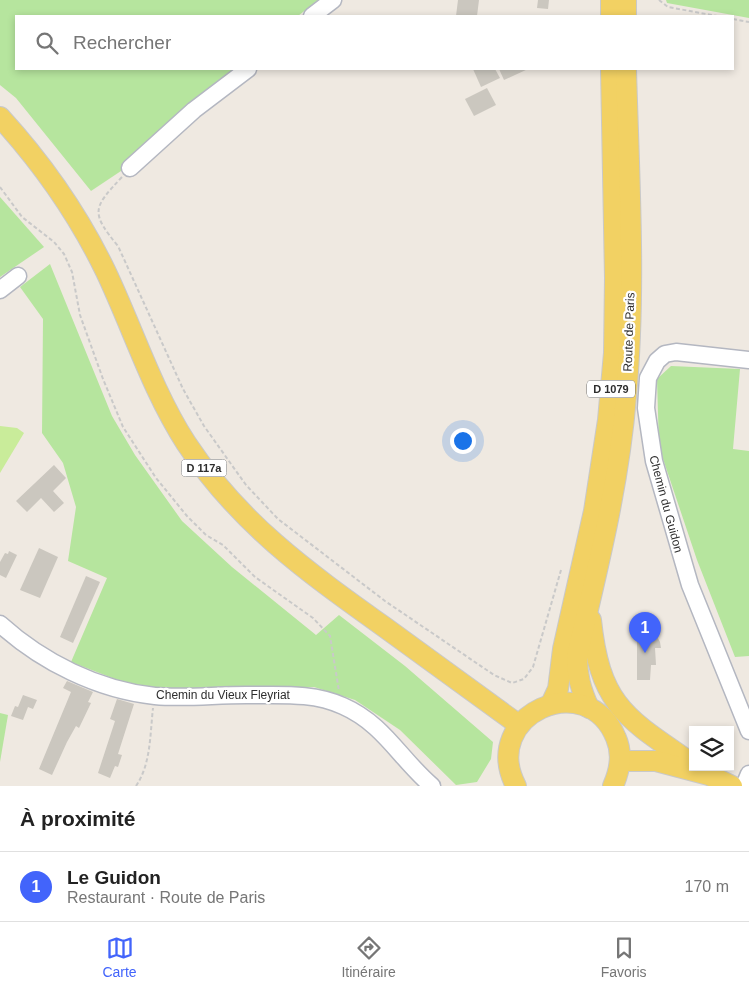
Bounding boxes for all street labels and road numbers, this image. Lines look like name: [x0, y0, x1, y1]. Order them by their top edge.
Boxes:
street label: Route de Paris: [621, 292, 637, 372]
road number: D 1079: [587, 380, 635, 398]
street label: Chemin du Guidon: [646, 454, 686, 554]
road number: D 117a: [182, 459, 226, 476]
street label: Chemin du Vieux Fleyriat: [156, 688, 291, 702]

